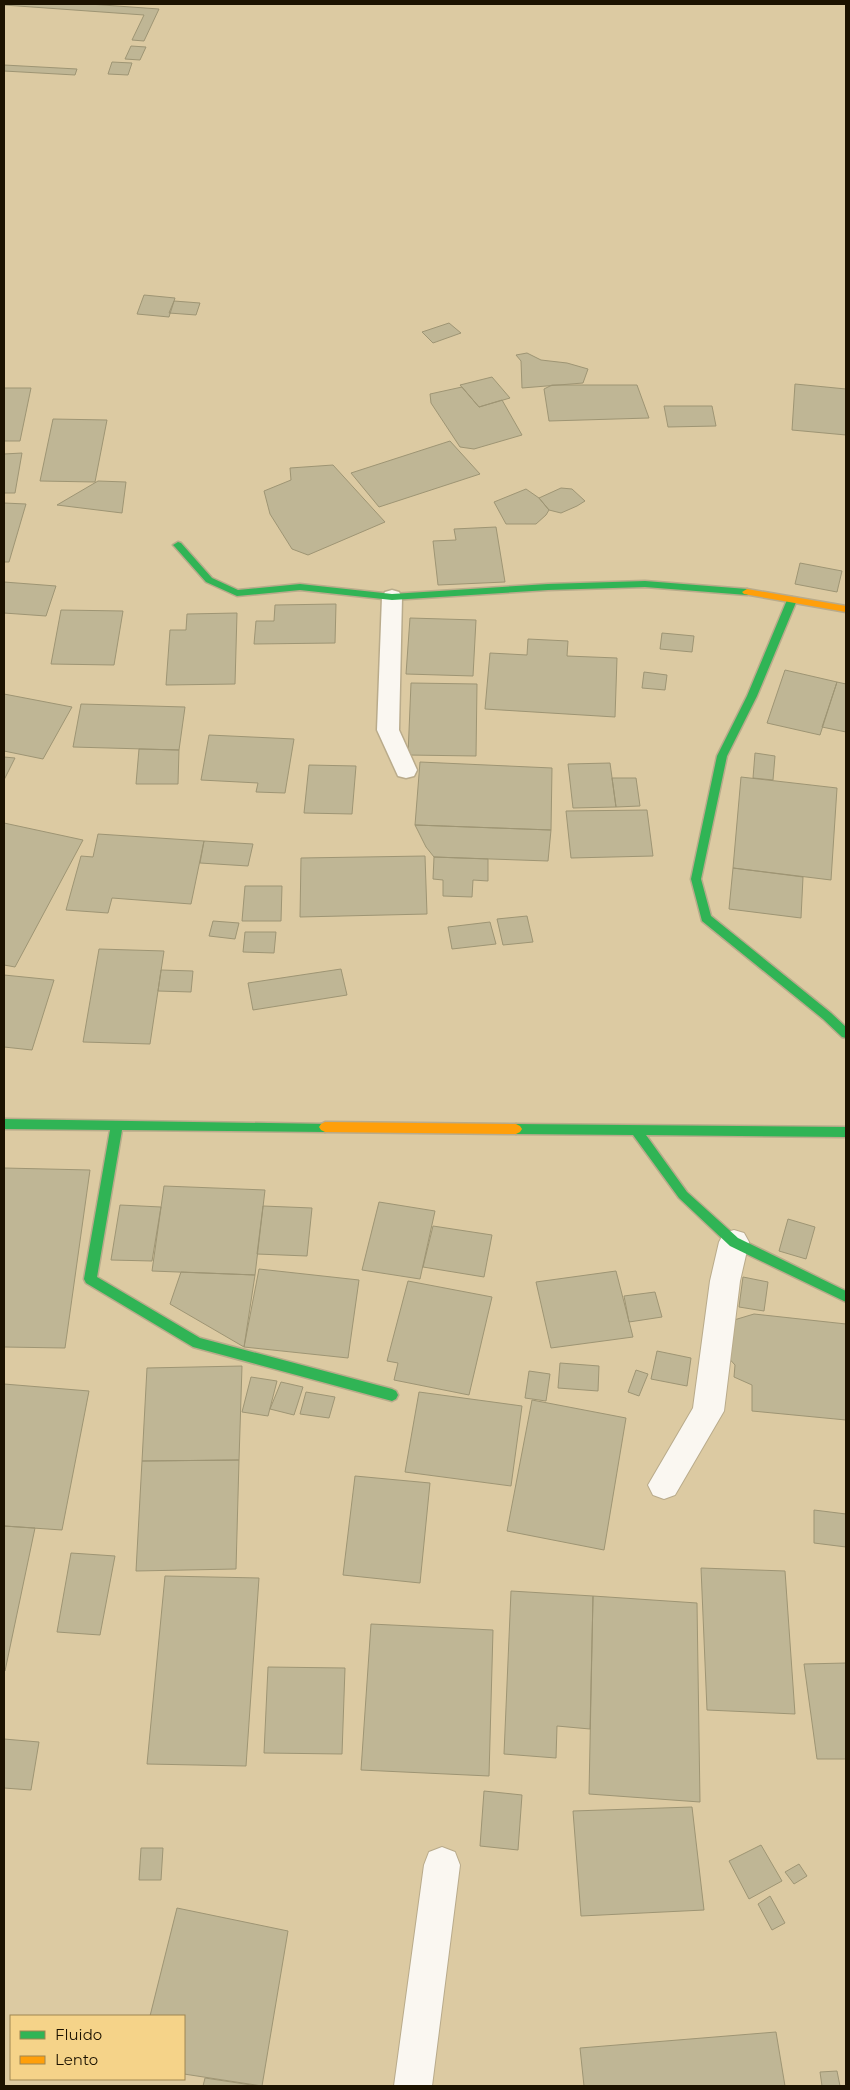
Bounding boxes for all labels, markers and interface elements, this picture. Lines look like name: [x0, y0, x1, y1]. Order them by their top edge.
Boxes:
legend: [10, 2015, 185, 2080]
text: Fluido: [55, 2025, 102, 2044]
text: Lento: [55, 2050, 98, 2069]

